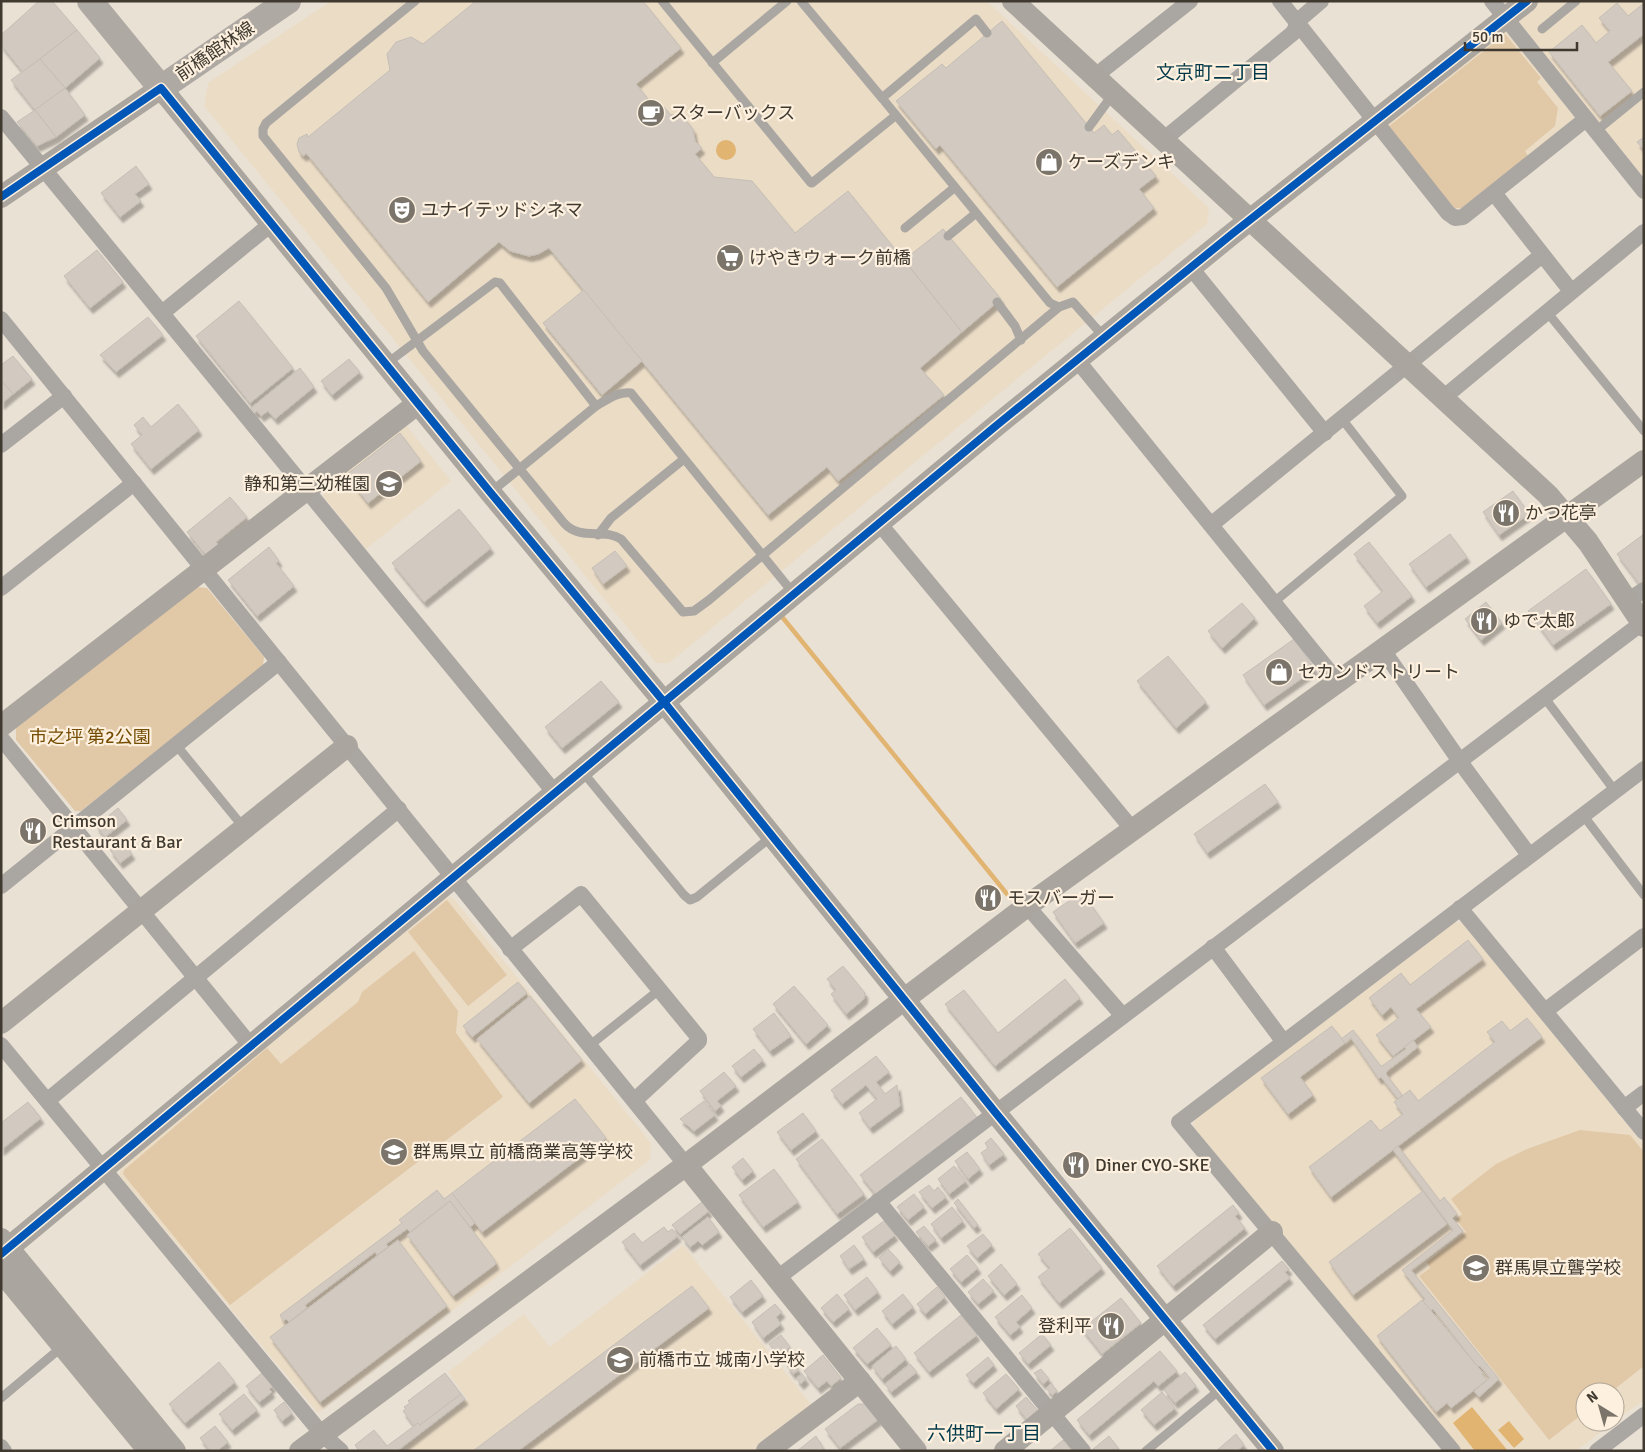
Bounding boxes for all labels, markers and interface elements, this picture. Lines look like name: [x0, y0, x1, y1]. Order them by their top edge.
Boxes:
street label: 前橋館林線: [172, 17, 258, 85]
scale bar: [1465, 20, 1578, 52]
text: 50 m: [1472, 28, 1503, 46]
district label: 文京町二丁目: [1156, 61, 1270, 85]
cafe icon: スターバックス: [636, 98, 666, 128]
place label: スターバックス: [670, 102, 795, 124]
shop icon: ケーズデンキ: [1034, 147, 1064, 177]
place label: ケーズデンキ: [1068, 151, 1175, 173]
theatre icon: ユナイテッドシネマ: [387, 195, 417, 225]
place label: ユナイテッドシネマ: [421, 199, 583, 221]
supermarket icon: けやきウォーク前橋: [715, 243, 745, 273]
place label: けやきウォーク前橋: [749, 247, 911, 269]
school or university icon: 静和第三幼稚園: [374, 469, 404, 499]
place label: 静和第三幼稚園: [244, 473, 370, 495]
restaurant icon: かつ花亭: [1491, 498, 1521, 528]
place label: かつ花亭: [1525, 502, 1597, 524]
restaurant icon: ゆで太郎: [1469, 606, 1499, 636]
place label: ゆで太郎: [1503, 610, 1575, 632]
shop icon: セカンドストリート: [1264, 657, 1294, 687]
place label: セカンドストリート: [1298, 661, 1460, 683]
park label: 市之坪 第2公園: [29, 726, 151, 748]
place label: Crimson Restaurant & Bar: [52, 810, 183, 853]
restaurant icon: Crimson Restaurant & Bar: [18, 816, 48, 846]
restaurant icon: モスバーガー: [973, 883, 1003, 913]
place label: モスバーガー: [1007, 887, 1115, 909]
school or university icon: 群馬県立 前橋商業高等学校: [379, 1137, 409, 1167]
place label: 群馬県立 前橋商業高等学校: [413, 1141, 633, 1163]
restaurant icon: Diner CYO-SKE: [1061, 1150, 1091, 1180]
place label: Diner CYO-SKE: [1095, 1154, 1210, 1176]
school or university icon: 群馬県立聾学校: [1461, 1253, 1491, 1283]
place label: 群馬県立聾学校: [1495, 1257, 1621, 1279]
restaurant icon: 登利平: [1096, 1311, 1126, 1341]
place label: 登利平: [1038, 1315, 1092, 1337]
school or university icon: 前橋市立 城南小学校: [605, 1345, 635, 1375]
place label: 前橋市立 城南小学校: [639, 1349, 805, 1371]
north arrow: [1575, 1382, 1625, 1432]
text: N: [1583, 1387, 1601, 1407]
district label: 六供町一丁目: [927, 1422, 1041, 1446]

